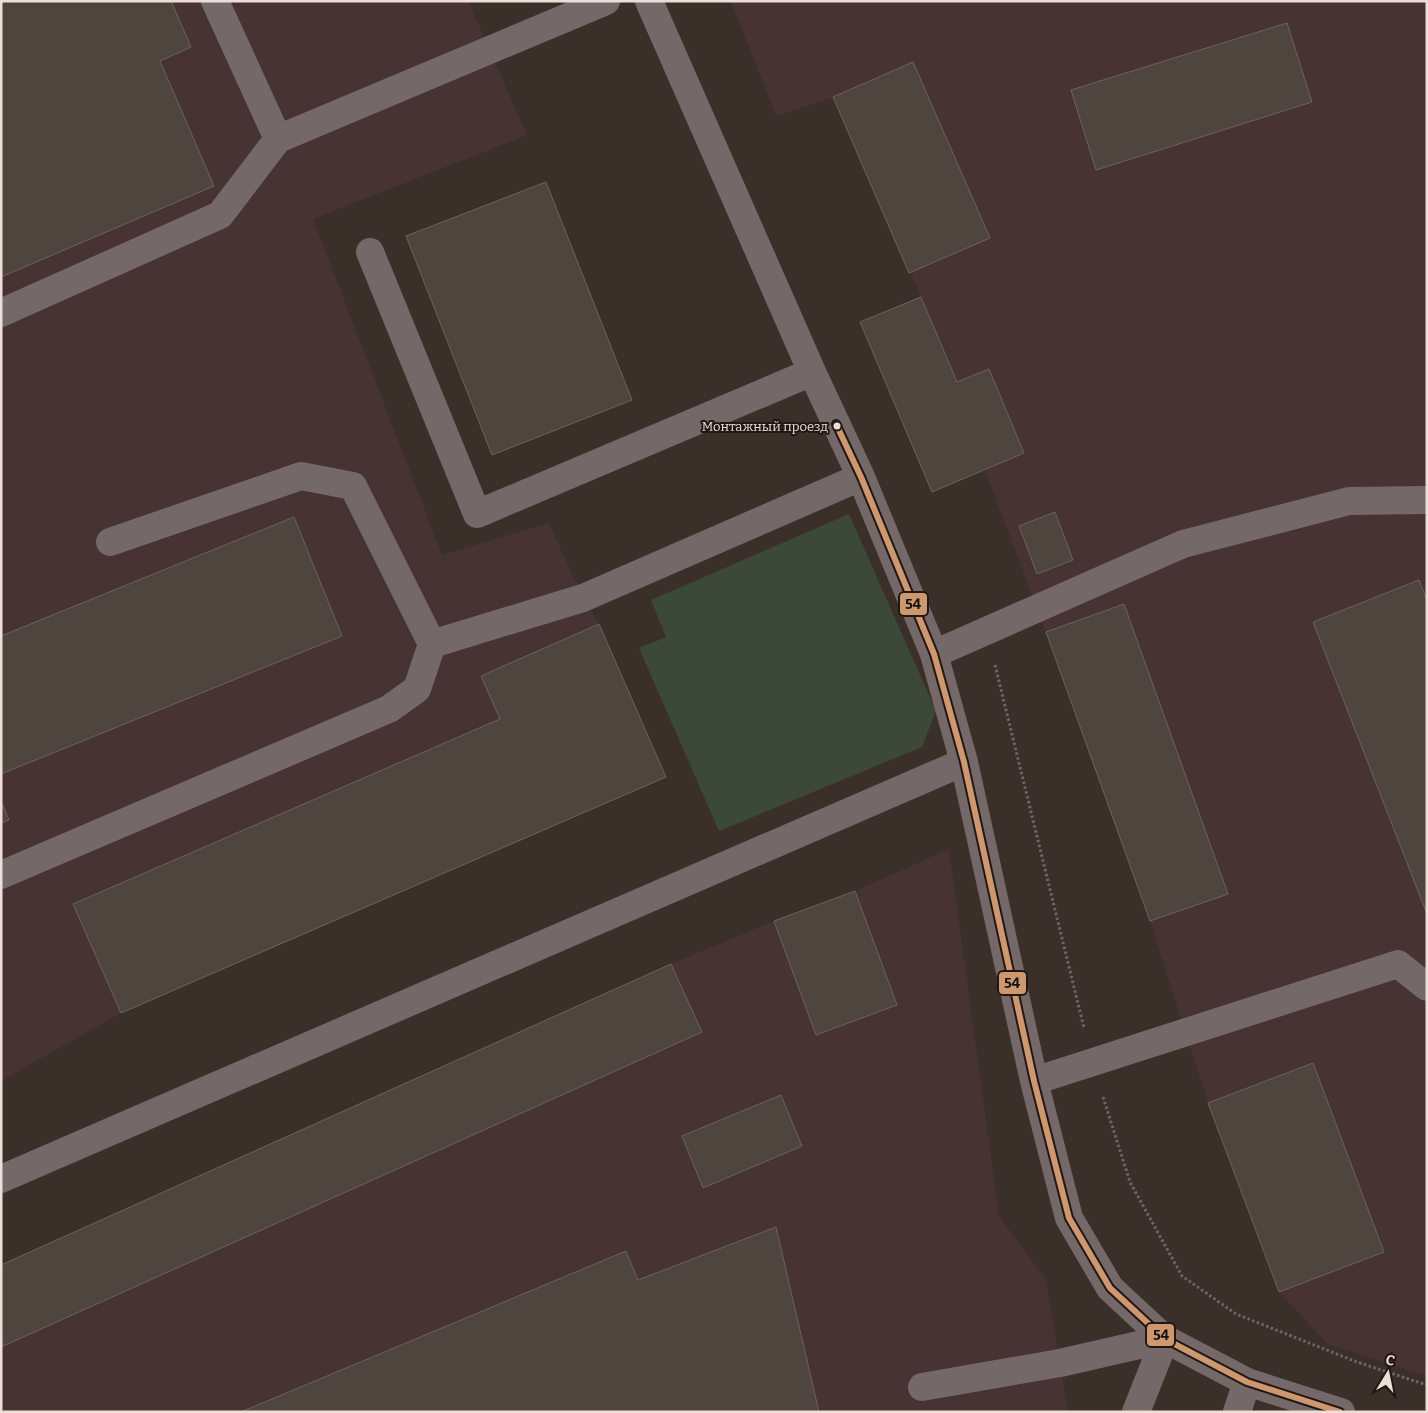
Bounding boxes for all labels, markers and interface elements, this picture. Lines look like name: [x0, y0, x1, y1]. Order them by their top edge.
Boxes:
place label: Монтажный проезд: [702, 419, 828, 434]
marker: Монтажный проезд: [832, 421, 842, 431]
line badge: 54: [899, 592, 928, 616]
text: 54: [905, 596, 922, 613]
line badge: 54: [998, 971, 1027, 995]
text: 54: [1004, 975, 1021, 992]
line badge: 54: [1146, 1323, 1175, 1347]
text: 54: [1153, 1327, 1170, 1344]
north arrow: [1363, 1348, 1413, 1398]
text: С: [1384, 1352, 1396, 1370]

